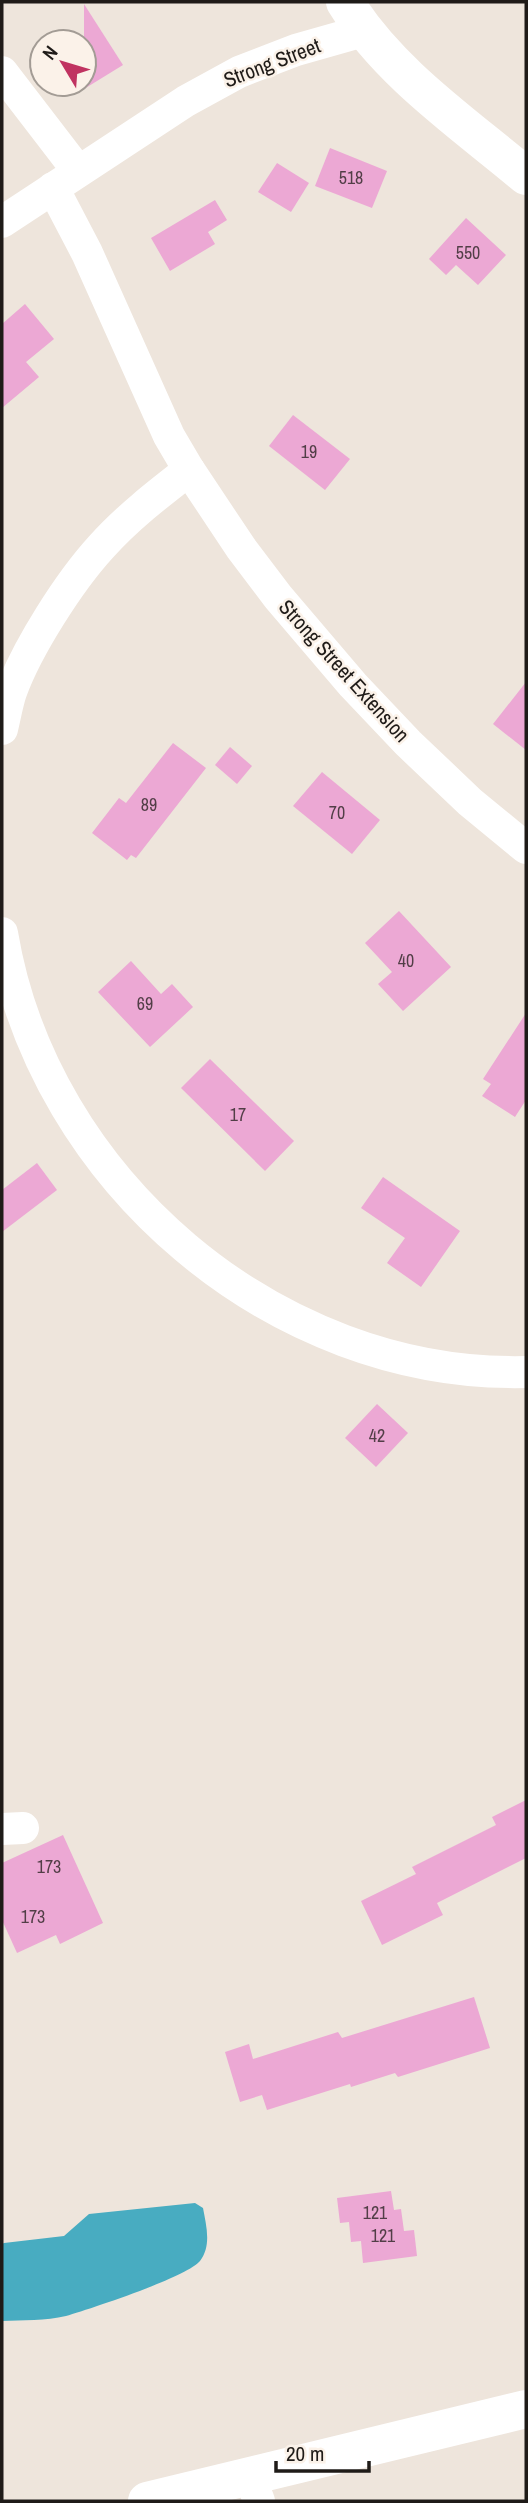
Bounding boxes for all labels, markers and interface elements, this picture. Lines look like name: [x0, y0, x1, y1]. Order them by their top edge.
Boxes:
north arrow: [28, 28, 98, 98]
street label: Strong Street: [219, 31, 325, 94]
text: N: [36, 40, 63, 65]
house number: 518: [339, 165, 363, 190]
house number: 550: [456, 240, 480, 265]
house number: 19: [301, 439, 317, 464]
street label: Strong Street Extension: [272, 593, 416, 748]
house number: 89: [141, 792, 157, 817]
house number: 70: [329, 800, 345, 825]
house number: 40: [398, 948, 414, 973]
house number: 69: [137, 991, 153, 1016]
house number: 17: [230, 1102, 246, 1127]
house number: 42: [369, 1423, 385, 1448]
house number: 173: [37, 1854, 61, 1879]
house number: 173: [21, 1904, 45, 1929]
house number: 121: [363, 2200, 388, 2225]
house number: 121: [371, 2223, 396, 2248]
scale bar: [276, 2430, 369, 2474]
text: 20 m: [286, 2439, 324, 2468]

